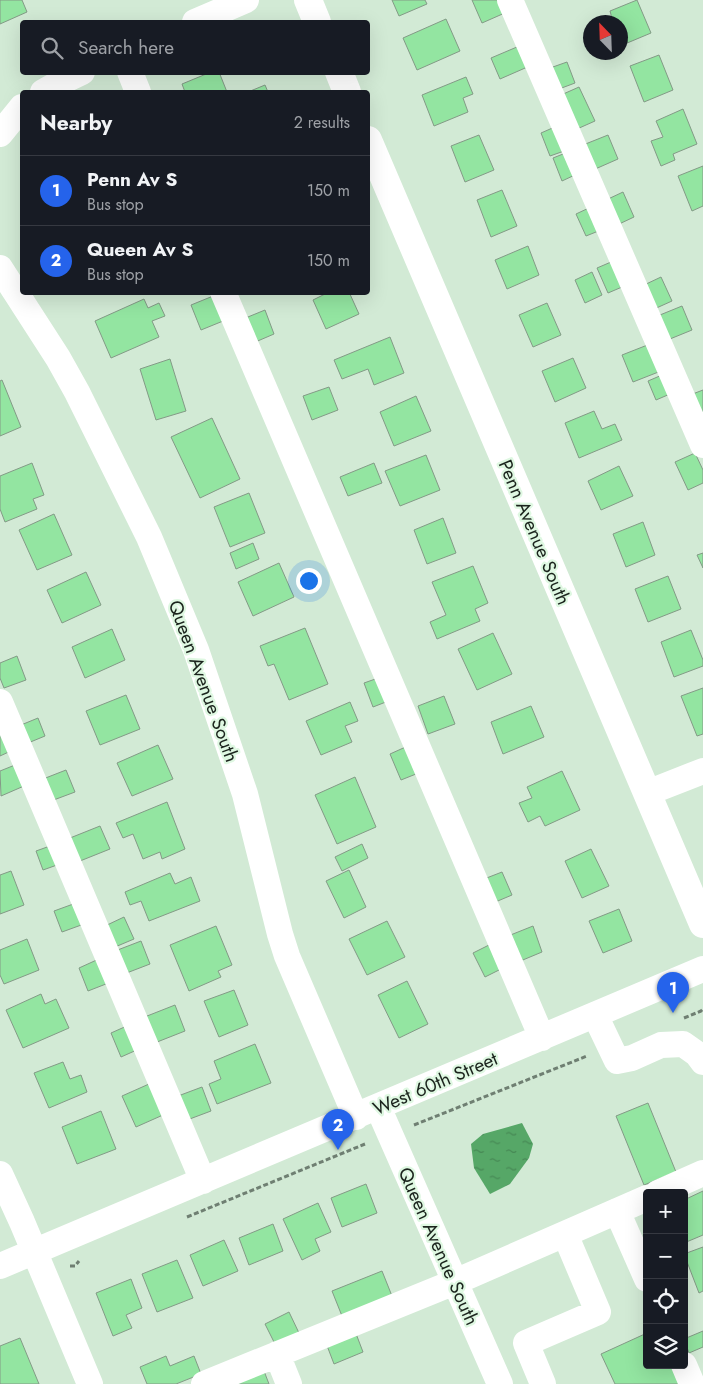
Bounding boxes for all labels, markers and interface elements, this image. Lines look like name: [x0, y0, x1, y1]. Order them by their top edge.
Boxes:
north arrow: [583, 15, 628, 60]
search box: [20, 20, 370, 75]
icon: search: [38, 34, 66, 62]
text: Search here: [78, 34, 174, 61]
text: Nearby: [40, 108, 112, 138]
text: 2 results: [294, 111, 350, 134]
text: Penn Av S: [87, 166, 177, 193]
text: 1: [52, 179, 60, 202]
text: 150 m: [307, 179, 350, 202]
text: Bus stop: [87, 193, 144, 216]
text: Queen Av S: [87, 236, 193, 263]
text: 2: [51, 249, 61, 272]
text: 150 m: [307, 249, 350, 272]
text: Bus stop: [87, 263, 144, 286]
street label: Penn Avenue South: [492, 455, 577, 609]
your location: [296, 568, 322, 594]
street label: Queen Avenue South: [162, 596, 245, 766]
pin: 1: [657, 972, 689, 1013]
street label: West 60th Street: [369, 1045, 502, 1122]
pin: 2: [322, 1109, 354, 1150]
street label: Queen Avenue South: [392, 1163, 486, 1330]
map controls: [643, 1189, 688, 1369]
button: +: [643, 1189, 688, 1234]
button: −: [643, 1234, 688, 1279]
button: locate: [643, 1279, 688, 1324]
button: layers: [643, 1324, 688, 1369]

